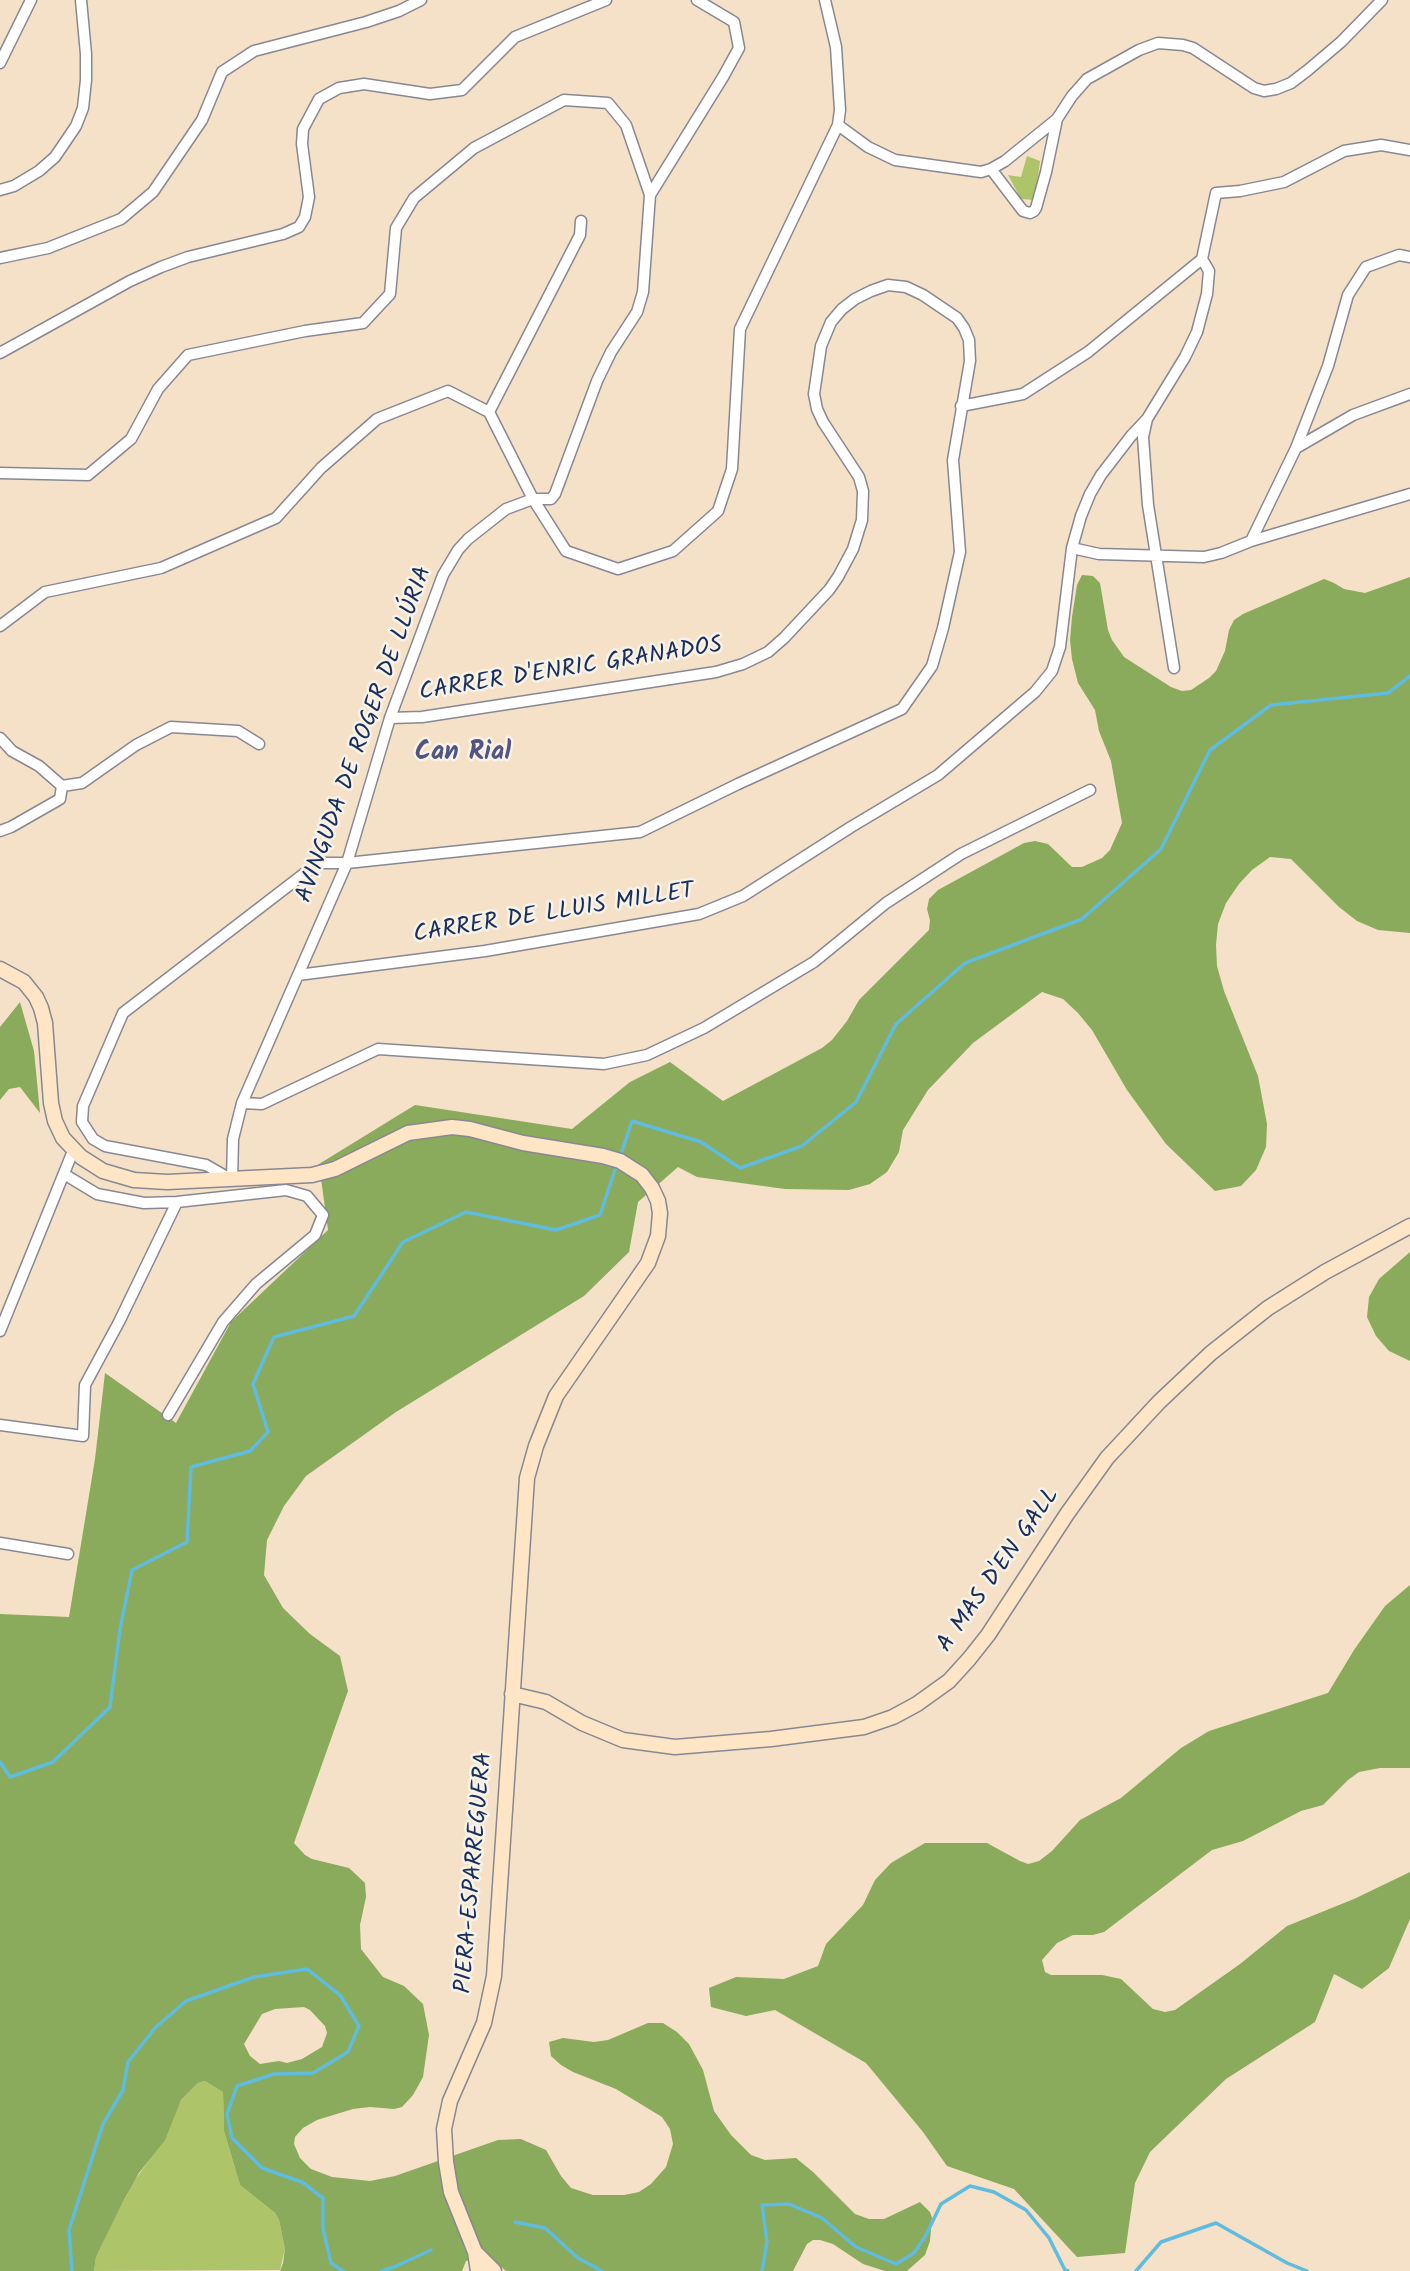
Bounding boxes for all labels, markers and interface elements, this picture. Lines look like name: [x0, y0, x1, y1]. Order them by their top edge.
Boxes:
street label: AVINGUDA DE ROGER DE LLÚRIA: [292, 563, 440, 907]
street label: CARRER D'ENRIC GRANADOS: [417, 633, 725, 709]
district label: Can Rial: [415, 739, 511, 771]
street label: CARRER DE LLUIS MILLET: [412, 879, 696, 951]
street label: A MAS D'EN GALL: [932, 1483, 1068, 1659]
street label: PIERA-ESPARREGUERA: [451, 1751, 501, 1995]

